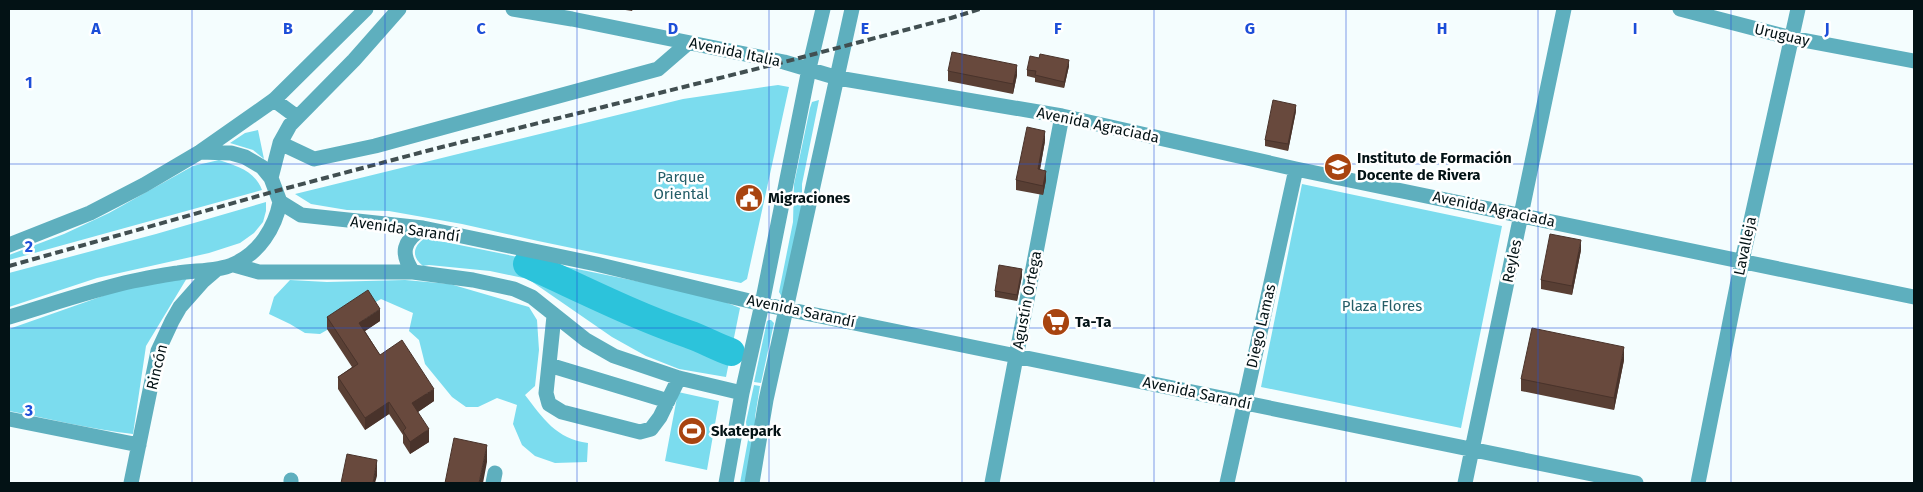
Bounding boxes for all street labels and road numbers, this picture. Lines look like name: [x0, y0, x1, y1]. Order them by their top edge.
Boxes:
street label: Uruguay: [1753, 20, 1812, 50]
street label: Avenida Italia: [688, 34, 782, 70]
street label: Avenida Agraciada: [1035, 103, 1161, 147]
street label: Avenida Agraciada: [1431, 187, 1557, 231]
street label: Avenida Sarandí: [349, 212, 461, 246]
street label: Lavalleja: [1730, 215, 1760, 277]
street label: Reyles: [1499, 238, 1525, 284]
street label: Agustín Ortega: [1009, 249, 1045, 351]
street label: Diego Lamas: [1243, 282, 1279, 370]
street label: Avenida Sarandí: [745, 291, 857, 331]
street label: Rincón: [143, 342, 171, 392]
street label: Avenida Sarandí: [1141, 373, 1253, 413]

